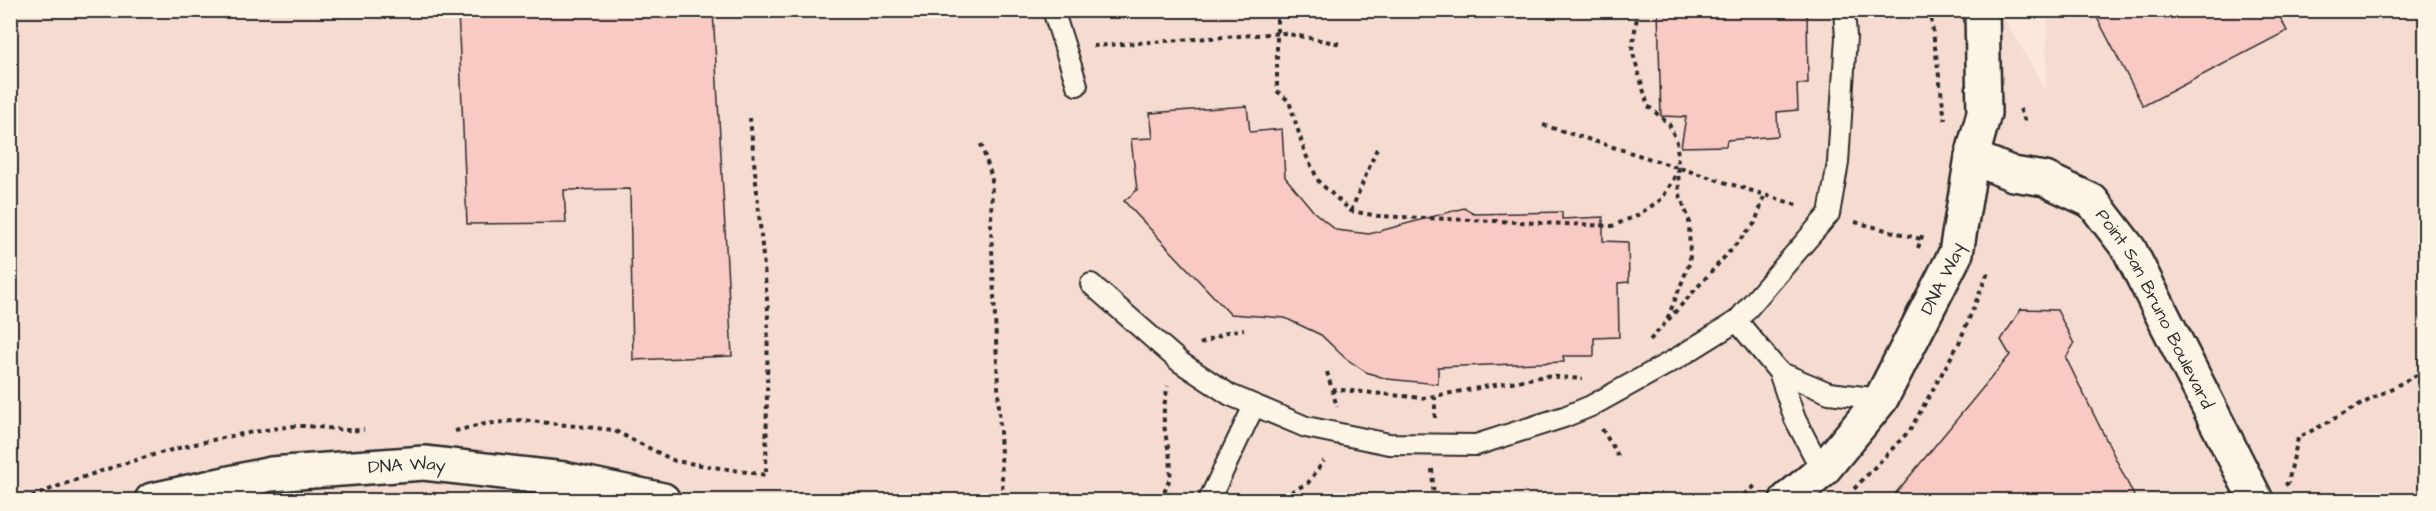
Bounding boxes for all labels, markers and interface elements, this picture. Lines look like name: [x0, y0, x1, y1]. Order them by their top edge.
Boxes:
street label: Point San Bruno Boulevard: [2089, 204, 2220, 413]
street label: DNA Way: [1914, 241, 1972, 319]
street label: DNA Way: [367, 451, 447, 480]

